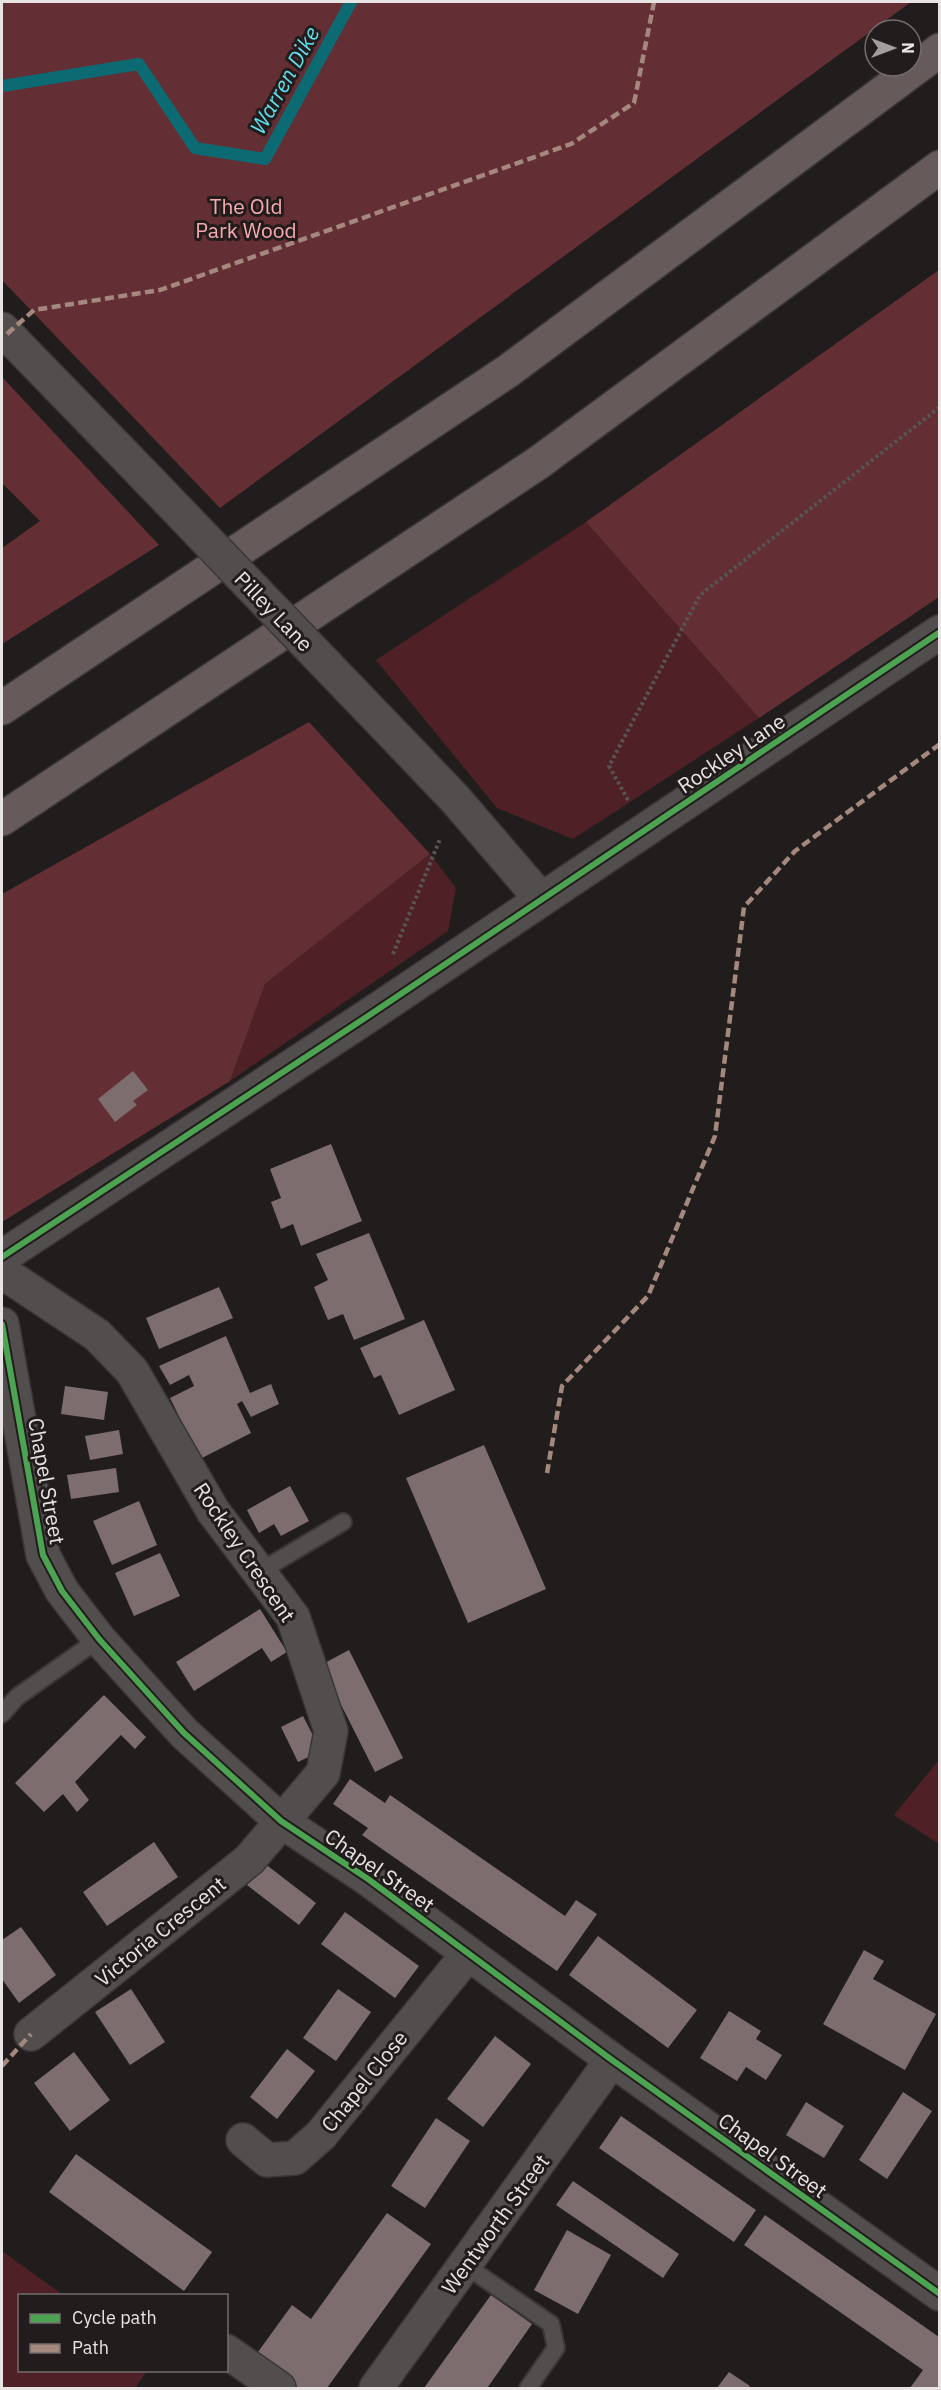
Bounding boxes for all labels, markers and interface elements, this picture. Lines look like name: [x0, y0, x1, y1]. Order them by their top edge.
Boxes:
north arrow: [863, 18, 923, 78]
water label: Warren Dike: [243, 21, 325, 139]
text: N: [898, 42, 918, 54]
park label: The Old Park Wood: [195, 192, 297, 244]
street label: Pilley Lane: [229, 565, 319, 657]
street label: Rockley Lane: [672, 707, 790, 799]
street label: Chapel Street: [22, 1415, 72, 1547]
street label: Rockley Crescent: [188, 1477, 302, 1627]
street label: Chapel Street: [319, 1822, 441, 1918]
street label: Victoria Crescent: [89, 1870, 231, 1992]
street label: Chapel Close: [314, 2024, 414, 2138]
street label: Chapel Street: [713, 2106, 833, 2204]
street label: Wentworth Street: [435, 2148, 555, 2300]
legend: [18, 2294, 228, 2372]
text: Cycle path: [72, 2306, 157, 2329]
text: Path: [72, 2336, 109, 2359]

